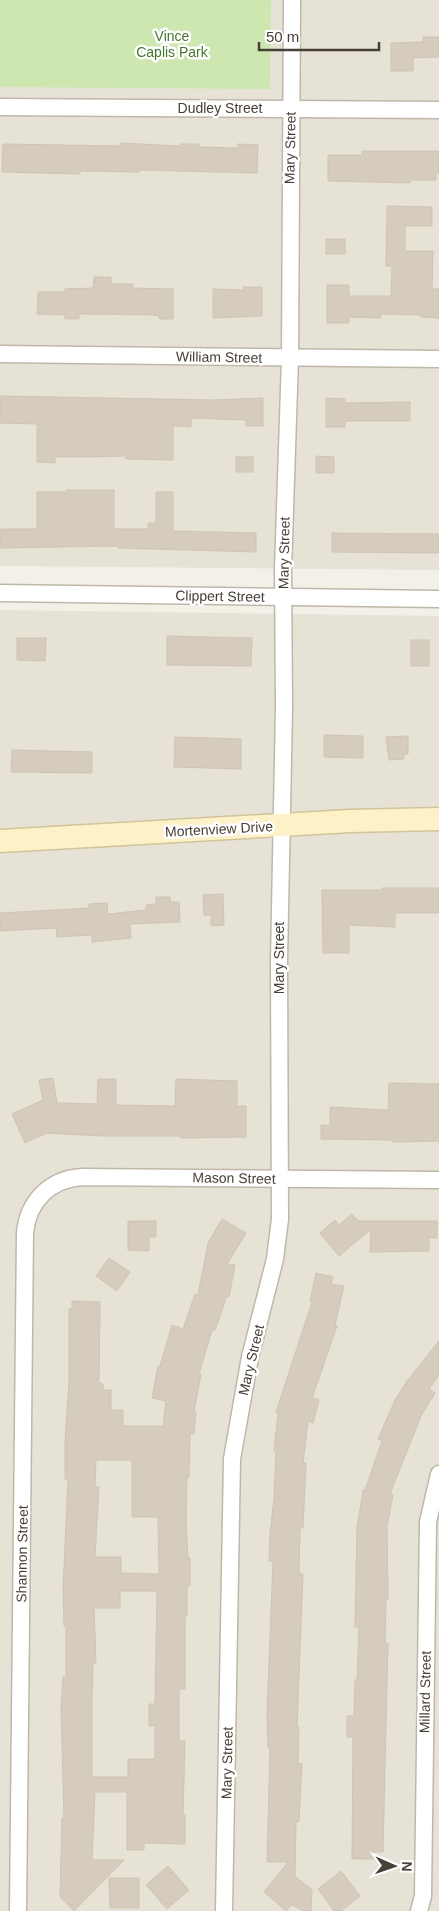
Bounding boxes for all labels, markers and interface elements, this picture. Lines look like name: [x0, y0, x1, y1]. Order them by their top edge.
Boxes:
scale bar: [259, 20, 379, 52]
park label: Vince Caplis Park: [136, 28, 209, 60]
text: 50 m: [266, 28, 299, 45]
street label: Dudley Street: [178, 100, 263, 116]
street label: Mary Street: [281, 112, 299, 184]
street label: William Street: [176, 348, 262, 366]
street label: Mary Street: [275, 517, 293, 589]
street label: Clippert Street: [175, 587, 265, 605]
street label: Mortenview Drive: [165, 818, 274, 840]
street label: Mary Street: [271, 922, 287, 994]
street label: Mason Street: [192, 1169, 276, 1187]
street label: Mary Street: [235, 1323, 267, 1397]
street label: Shannon Street: [13, 1505, 31, 1603]
street label: Millard Street: [416, 1651, 434, 1733]
street label: Mary Street: [218, 1727, 236, 1799]
north arrow: [369, 1841, 419, 1891]
text: N: [399, 1861, 415, 1872]

